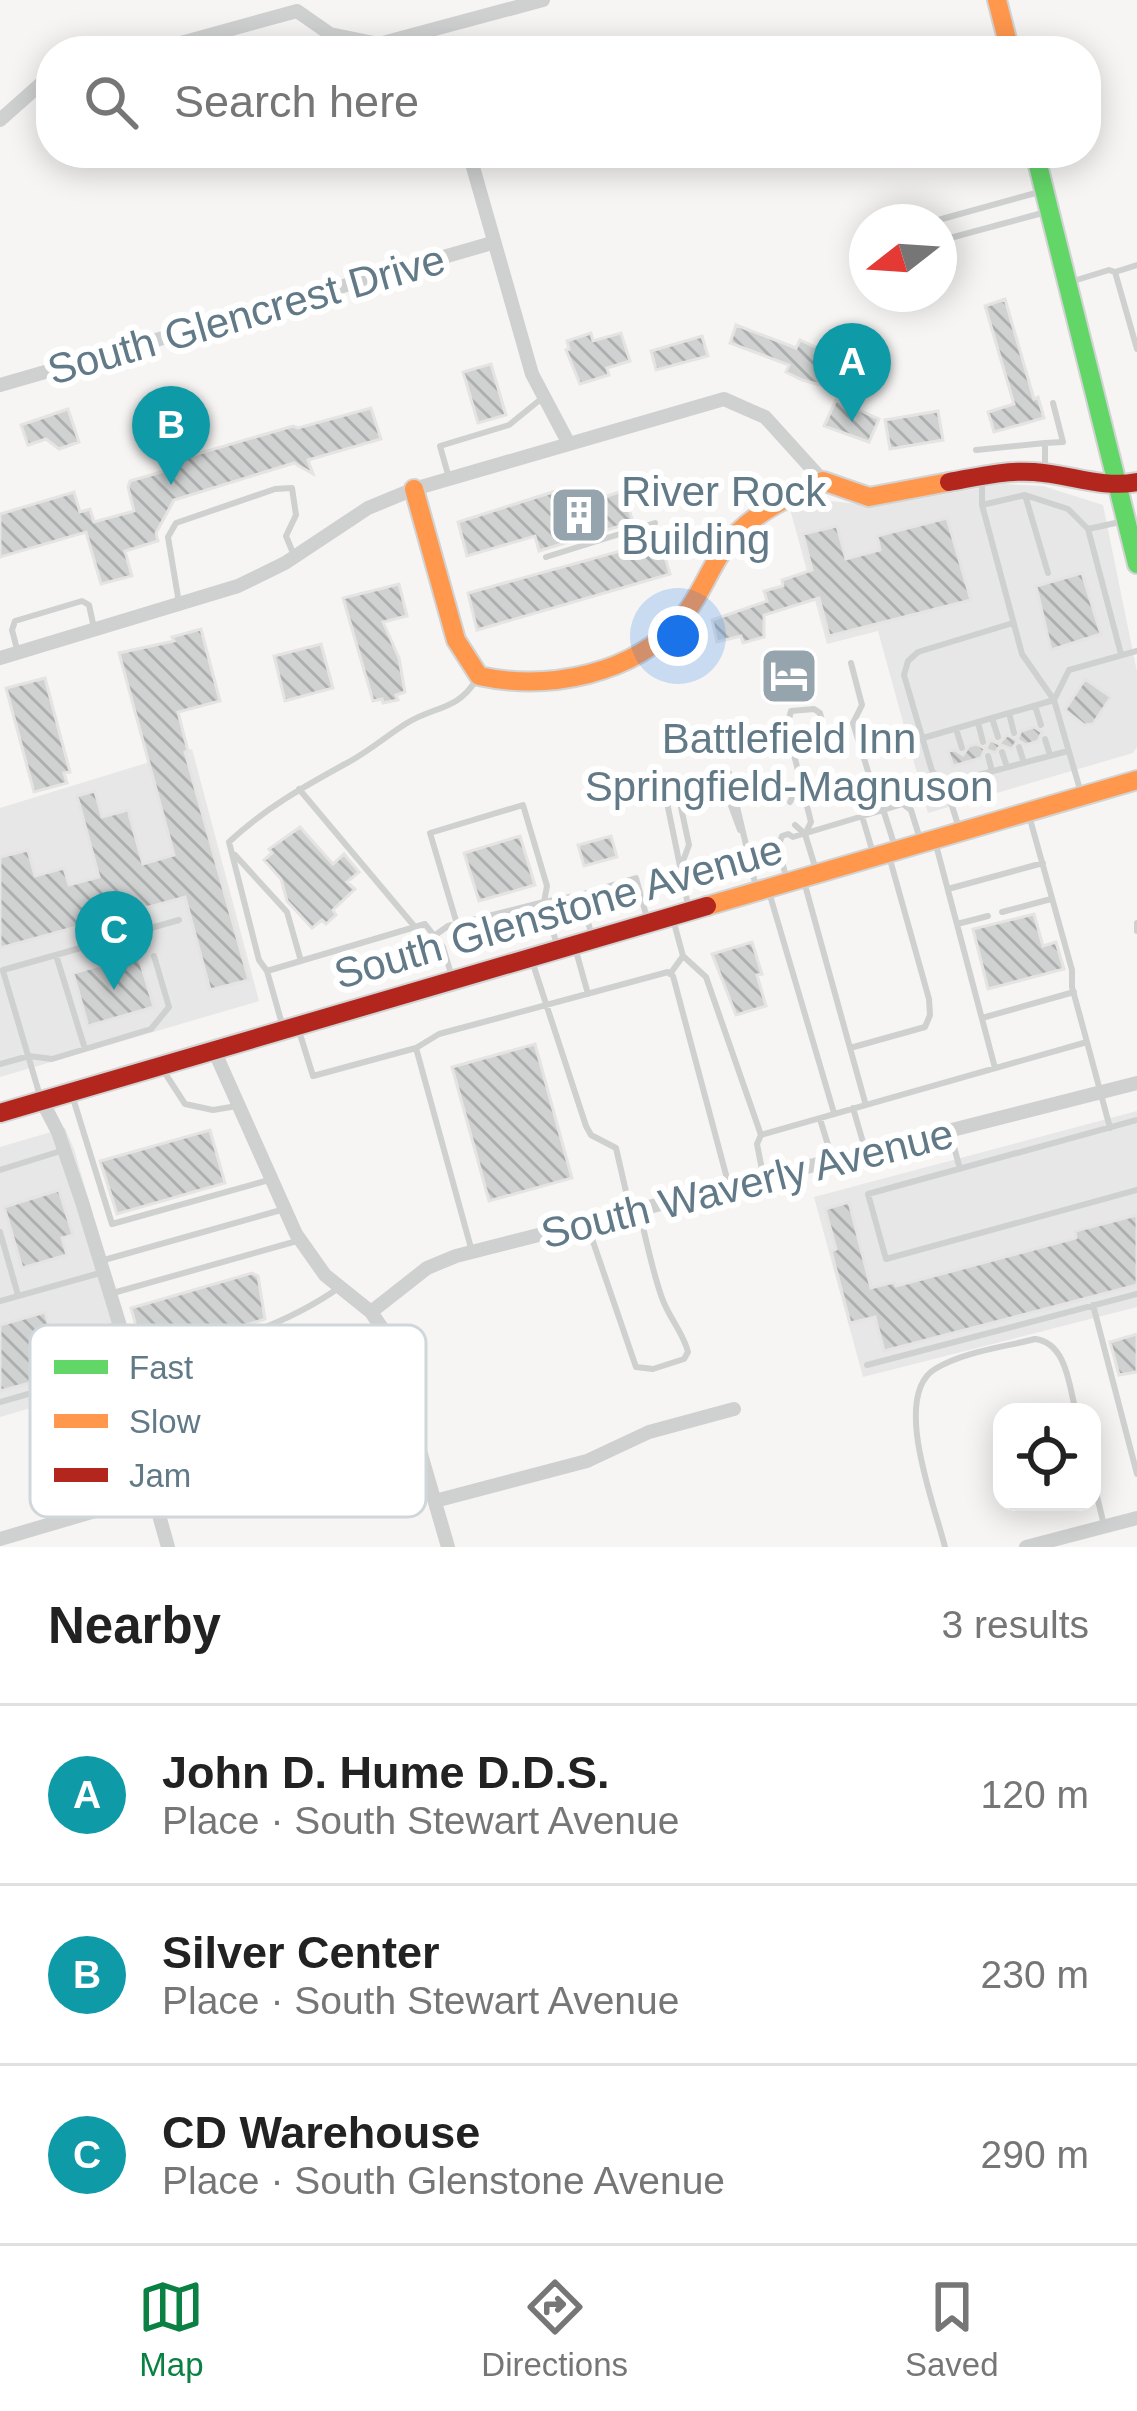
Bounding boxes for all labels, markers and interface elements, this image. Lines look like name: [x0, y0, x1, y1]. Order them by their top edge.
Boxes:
search box: [36, 36, 1101, 168]
icon: search: [78, 69, 144, 135]
text: Search here: [174, 76, 419, 127]
north arrow: [849, 204, 957, 312]
street label: South Glencrest Drive: [42, 235, 450, 394]
pin: A: [813, 323, 891, 422]
pin: B: [132, 386, 210, 485]
place label: River Rock Building: [621, 468, 827, 563]
building icon: River Rock Building: [548, 484, 610, 546]
your location: [648, 606, 708, 666]
hotel icon: Battlefield Inn Springfield-Magnuson: [758, 645, 820, 707]
place label: Battlefield Inn Springfield-Magnuson: [585, 715, 993, 810]
street label: South Glenstone Avenue: [329, 825, 788, 998]
pin: C: [75, 891, 153, 990]
street label: South Waverly Avenue: [536, 1110, 958, 1257]
legend: [30, 1325, 426, 1517]
text: Fast: [129, 1349, 193, 1386]
text: Slow: [129, 1403, 201, 1440]
map controls: [993, 1403, 1101, 1511]
button: locate: [993, 1403, 1101, 1511]
text: Jam: [129, 1457, 191, 1494]
text: Nearby: [48, 1597, 221, 1654]
text: 3 results: [942, 1603, 1089, 1646]
text: John D. Hume D.D.S.: [162, 1747, 610, 1798]
text: A: [73, 1773, 101, 1816]
text: 120 m: [981, 1773, 1089, 1816]
text: Place · South Stewart Avenue: [162, 1799, 679, 1842]
text: Silver Center: [162, 1927, 440, 1978]
text: B: [73, 1953, 101, 1996]
text: 230 m: [981, 1953, 1089, 1996]
text: Place · South Stewart Avenue: [162, 1979, 679, 2022]
text: CD Warehouse: [162, 2107, 480, 2158]
text: C: [73, 2133, 101, 2176]
text: 290 m: [981, 2133, 1089, 2176]
text: Place · South Glenstone Avenue: [162, 2159, 725, 2202]
tab: Map: [138, 2274, 204, 2384]
tab: Directions: [481, 2274, 628, 2384]
tab: Saved: [905, 2274, 999, 2384]

